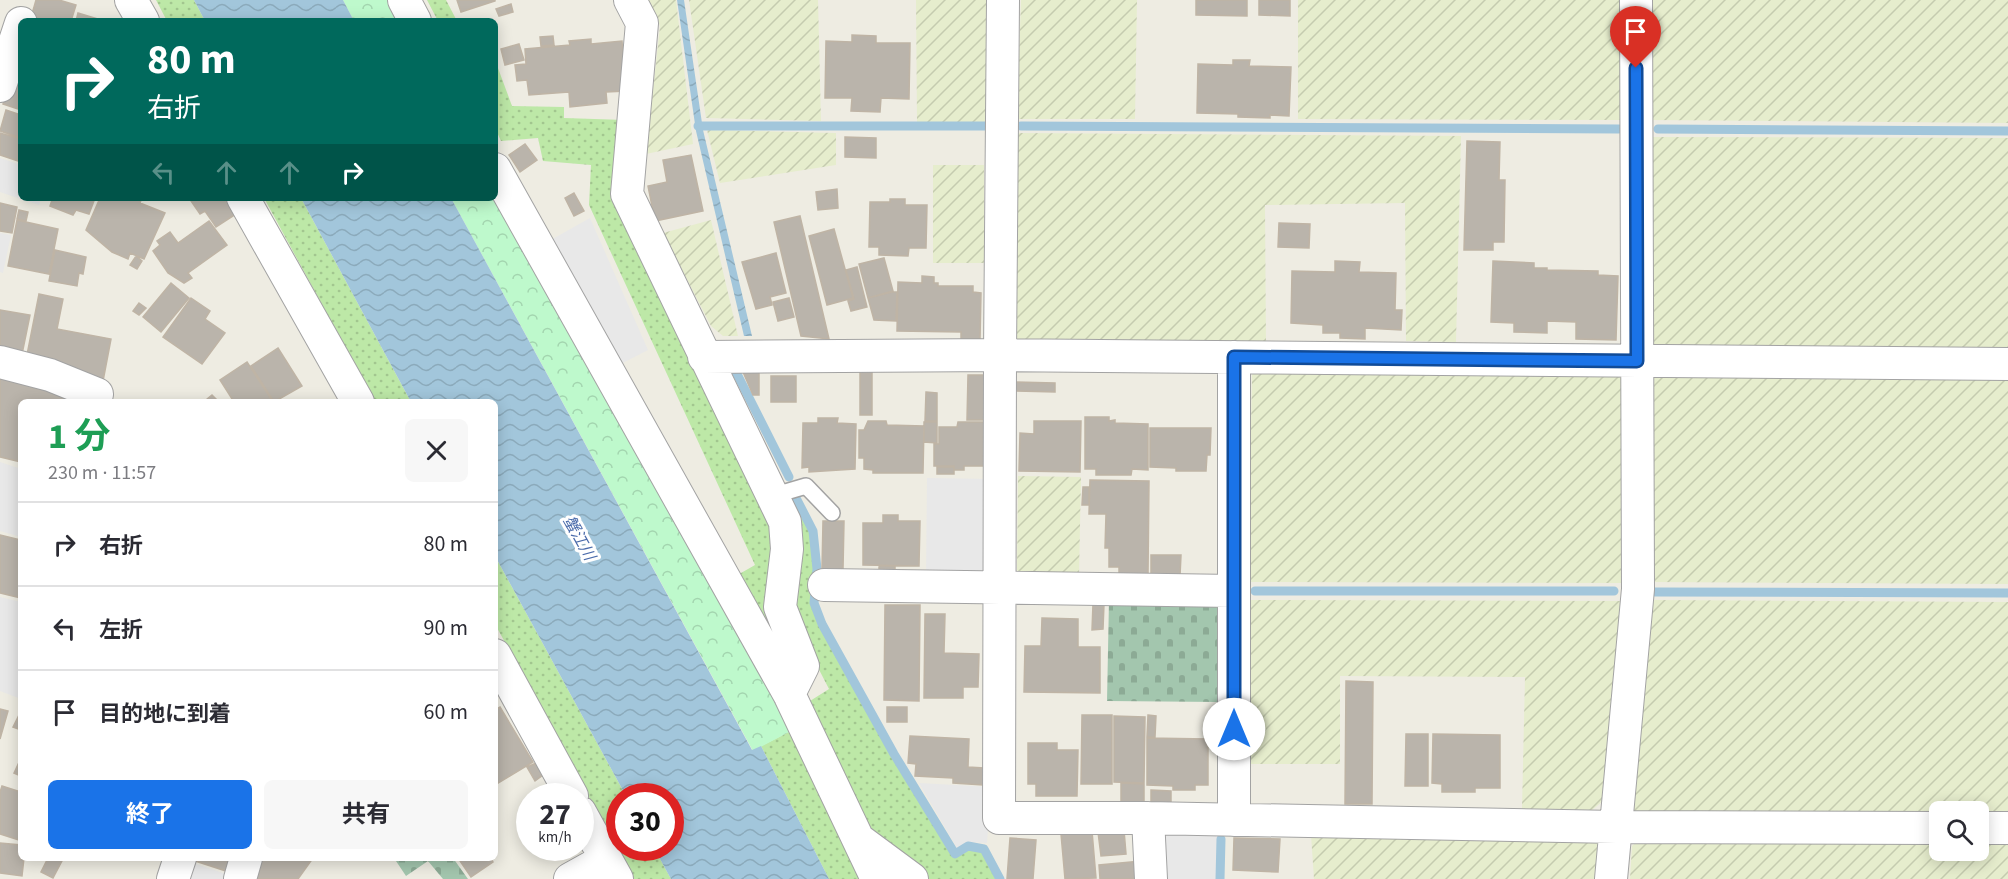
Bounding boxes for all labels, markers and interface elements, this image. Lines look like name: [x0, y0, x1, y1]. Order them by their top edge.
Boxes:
pin: [1610, 6, 1661, 68]
icon: arrive: [1619, 15, 1652, 48]
text: 80 m: [147, 30, 236, 90]
icon: right: [48, 42, 126, 120]
text: 右折: [147, 89, 201, 128]
icon: left: [147, 156, 180, 189]
icon: ahead: [210, 156, 243, 189]
icon: ahead: [273, 156, 306, 189]
icon: right: [336, 156, 369, 189]
text: 1 分: [48, 411, 110, 462]
button: close: [405, 419, 468, 482]
text: 230 m · 11:57: [48, 459, 156, 487]
water label: 蟹江川: [558, 512, 601, 566]
icon: right: [48, 528, 81, 561]
text: 80 m: [423, 528, 468, 560]
text: 右折: [99, 530, 143, 562]
icon: left: [48, 612, 81, 645]
text: 90 m: [423, 612, 468, 644]
text: 左折: [99, 614, 143, 646]
icon: arrive: [48, 696, 81, 729]
text: 60 m: [423, 696, 468, 728]
position arrow: [1202, 697, 1266, 761]
text: 目的地に到着: [99, 698, 231, 730]
button: 終了: [48, 780, 252, 849]
button: 共有: [264, 780, 468, 849]
speed limit sign: 30: [606, 783, 684, 861]
text: 27: [539, 793, 571, 836]
map controls: [1929, 801, 1989, 861]
button: search: [1929, 801, 1989, 861]
text: km/h: [538, 827, 572, 848]

